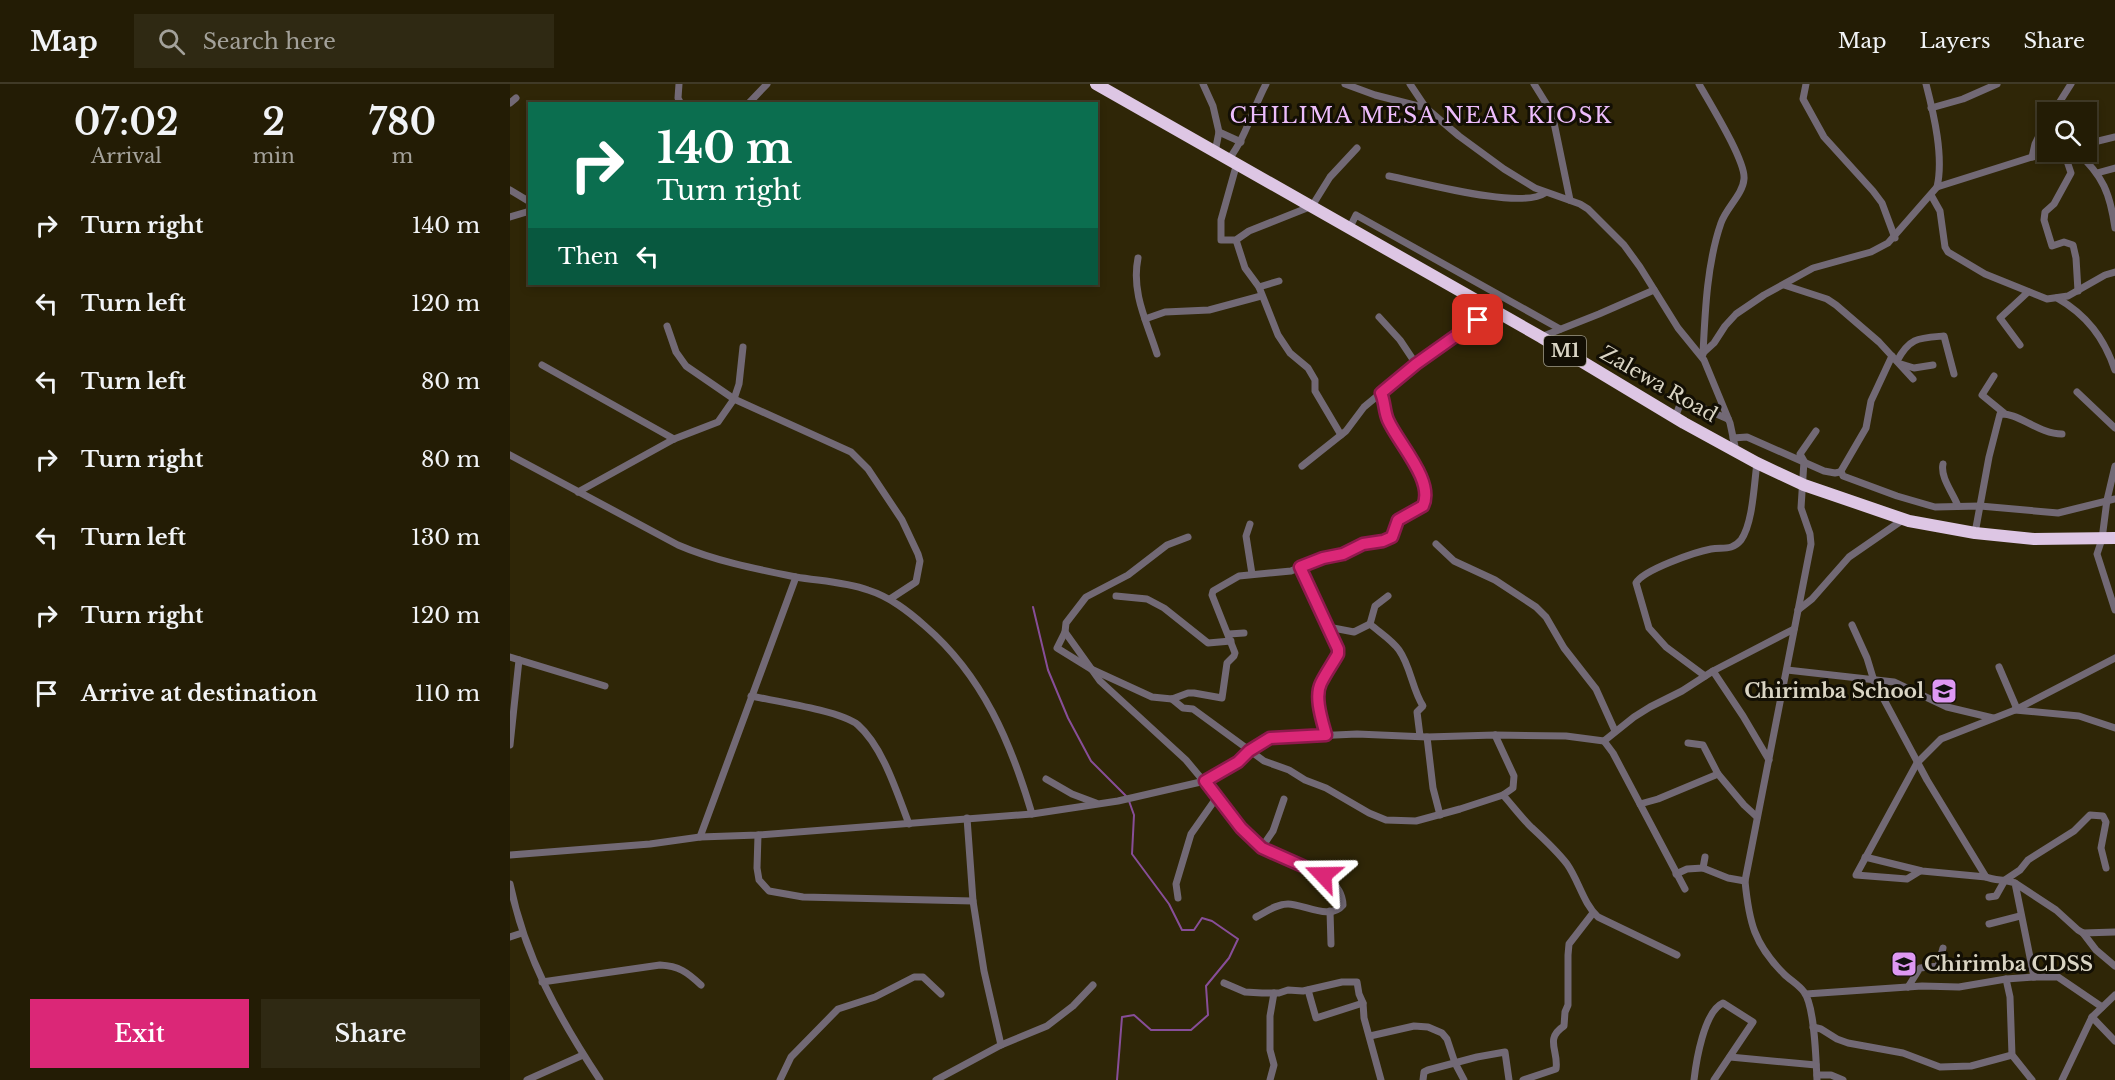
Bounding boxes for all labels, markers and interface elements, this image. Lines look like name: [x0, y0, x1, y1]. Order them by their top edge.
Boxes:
search box: [134, 14, 554, 68]
text: Map: [30, 24, 98, 59]
icon: search: [155, 25, 188, 58]
text: Search here: [203, 28, 336, 55]
text: Map: [1838, 28, 1887, 54]
text: Layers: [1920, 28, 1991, 54]
text: Share: [2024, 28, 2085, 54]
text: 07:02: [74, 100, 179, 145]
text: 2: [262, 100, 285, 145]
text: 780: [369, 100, 436, 145]
district label: CHILIMA MESA NEAR KIOSK: [1229, 102, 1613, 129]
map controls: [2037, 102, 2097, 162]
button: search: [2037, 102, 2097, 162]
text: 140 m: [657, 122, 793, 174]
icon: right: [558, 126, 636, 204]
text: Arrival: [91, 144, 162, 168]
text: min: [253, 144, 295, 168]
text: m: [392, 144, 413, 168]
text: Turn right: [657, 174, 801, 207]
icon: right: [30, 209, 63, 242]
text: Turn right: [81, 212, 203, 239]
text: 140 m: [412, 212, 480, 239]
icon: left: [631, 240, 664, 273]
text: Then: [558, 243, 619, 270]
icon: left: [30, 287, 63, 320]
text: Turn left: [81, 290, 186, 317]
text: 120 m: [411, 290, 480, 317]
pin: [1452, 294, 1503, 345]
icon: arrive: [1461, 303, 1494, 336]
road number: M1: [1544, 336, 1586, 366]
street label: Zalewa Road: [1596, 341, 1722, 427]
icon: left: [30, 365, 63, 398]
text: Turn left: [81, 368, 186, 395]
text: 80 m: [421, 368, 480, 395]
icon: right: [30, 443, 63, 476]
text: Turn right: [81, 446, 203, 473]
text: 80 m: [421, 446, 480, 473]
icon: left: [30, 521, 63, 554]
text: Turn left: [81, 524, 186, 551]
text: 130 m: [411, 524, 480, 551]
icon: right: [30, 599, 63, 632]
text: Turn right: [81, 602, 203, 629]
text: 120 m: [411, 602, 480, 629]
school or university icon: Chirimba School: [1929, 676, 1959, 706]
icon: arrive: [30, 677, 63, 710]
place label: Chirimba School: [1744, 679, 1924, 703]
text: Arrive at destination: [81, 680, 318, 707]
text: 110 m: [415, 680, 480, 707]
position arrow: [1291, 843, 1355, 907]
school or university icon: Chirimba CDSS: [1889, 949, 1919, 979]
place label: Chirimba CDSS: [1924, 952, 2093, 976]
button: Exit: [30, 999, 249, 1068]
button: Share: [261, 999, 480, 1068]

